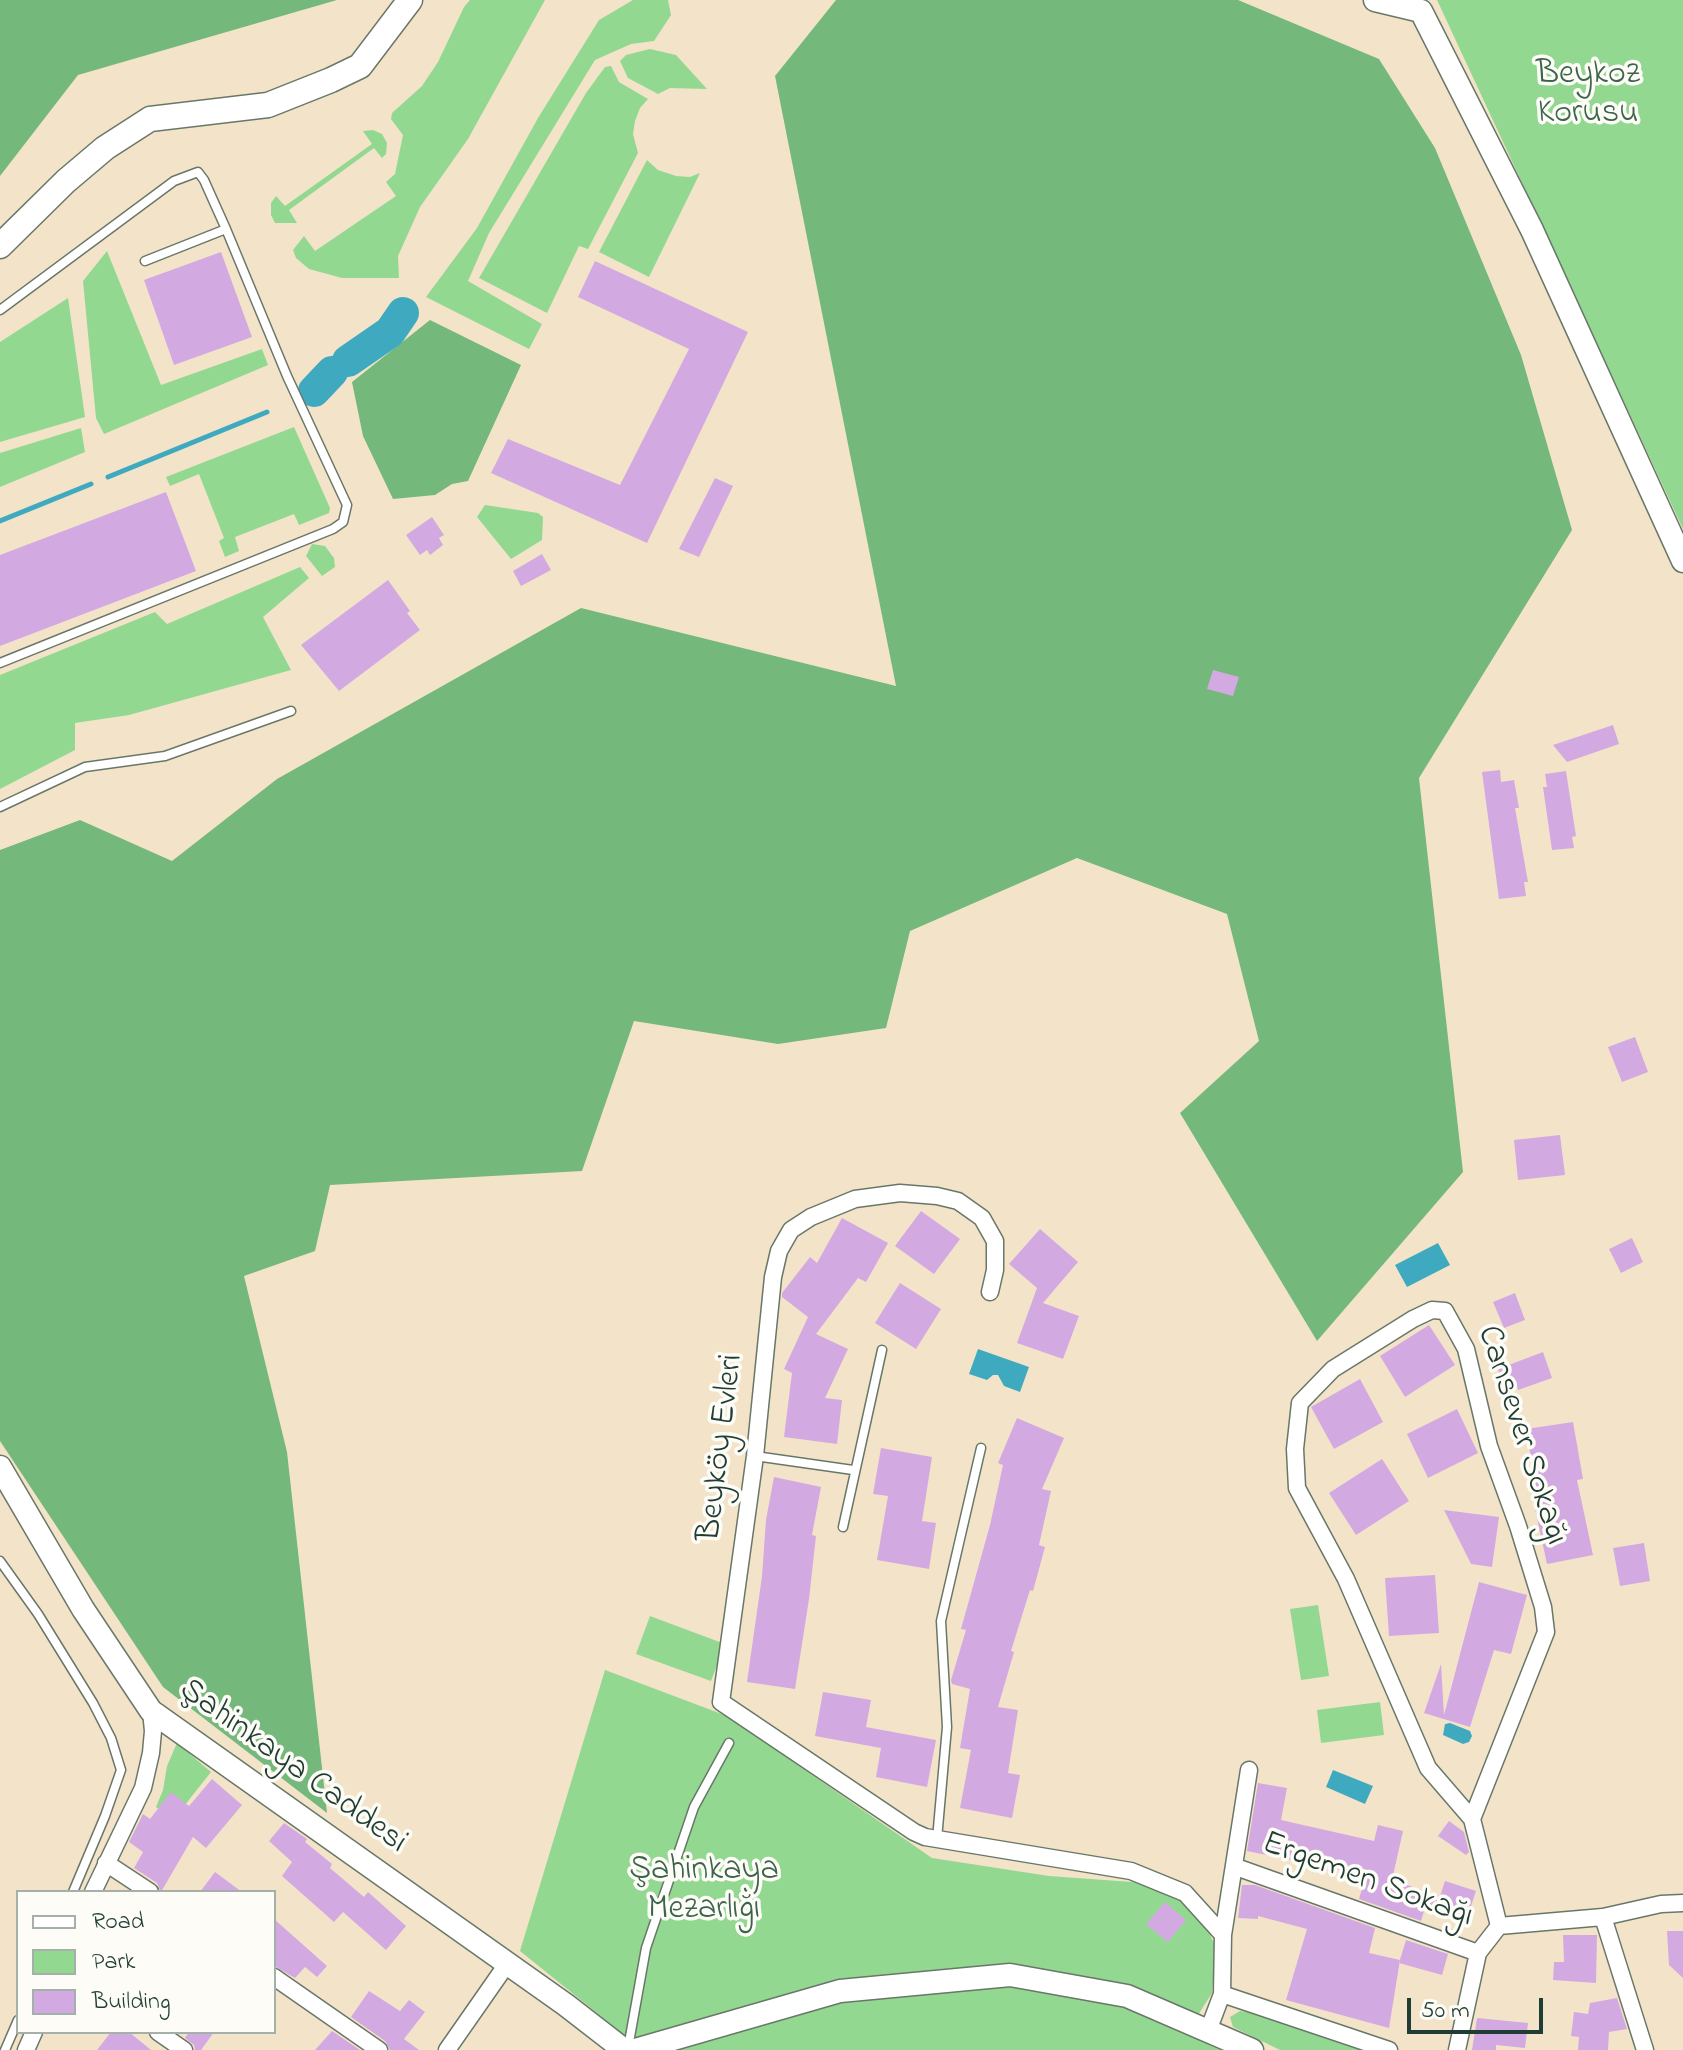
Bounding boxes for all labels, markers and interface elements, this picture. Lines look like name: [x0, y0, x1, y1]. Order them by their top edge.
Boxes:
park label: Beykoz Korusu: [1536, 56, 1640, 136]
street label: Cansever Sokağı: [1465, 1321, 1575, 1551]
street label: Beyköy Evleri: [691, 1352, 755, 1544]
street label: Şahinkaya Caddesi: [170, 1672, 414, 1864]
street label: Ergemen Sokağı: [1256, 1825, 1478, 1939]
park label: Şahinkaya Mezarlığı: [629, 1852, 779, 1932]
legend: [16, 1890, 276, 2034]
text: Road: [92, 1905, 144, 1940]
text: Park: [92, 1945, 135, 1980]
scale bar: [1411, 1982, 1547, 2032]
text: Building: [92, 1985, 171, 2020]
text: 50 m: [1421, 1994, 1470, 2029]

